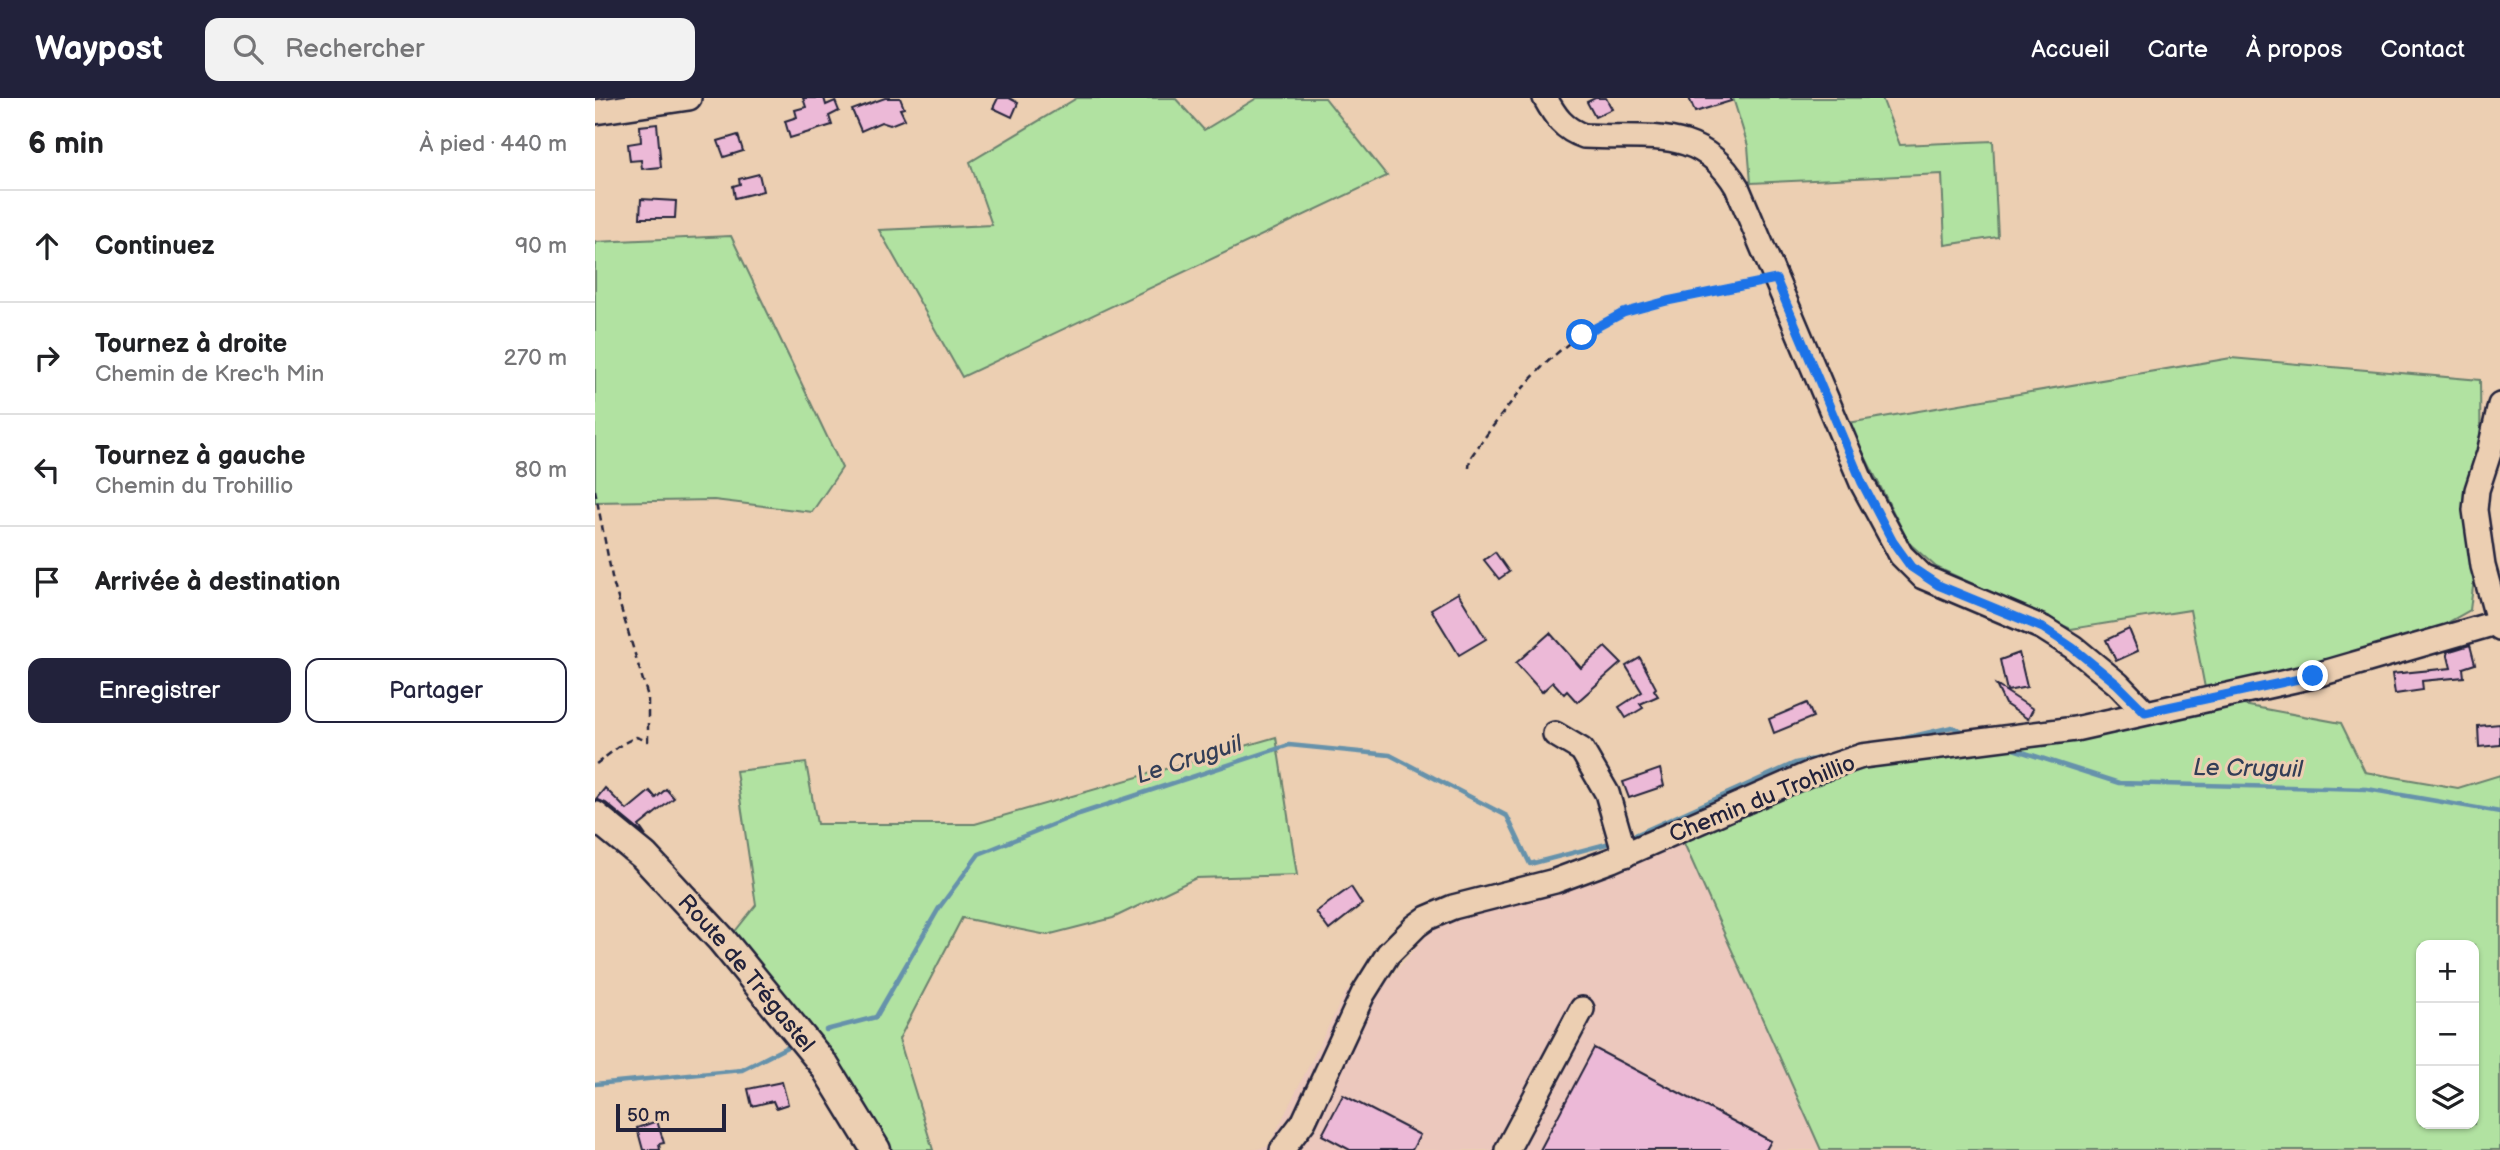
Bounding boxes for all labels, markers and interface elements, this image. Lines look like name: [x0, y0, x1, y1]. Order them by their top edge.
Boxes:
search box: [205, 18, 695, 81]
text: Waypost: [35, 29, 163, 69]
icon: search: [229, 30, 267, 68]
text: Rechercher: [285, 34, 424, 65]
text: Accueil: [2031, 35, 2110, 64]
text: Carte: [2148, 35, 2208, 64]
text: À propos: [2246, 35, 2342, 64]
text: Contact: [2380, 35, 2465, 64]
text: 6 min: [28, 126, 104, 162]
text: À pied · 440 m: [419, 130, 567, 158]
icon: ahead: [28, 227, 66, 265]
text: Continuez: [95, 231, 215, 262]
text: 90 m: [515, 232, 567, 260]
route start: [1566, 319, 1597, 350]
text: Tournez à droite: [95, 329, 287, 360]
icon: right: [28, 339, 66, 377]
text: 270 m: [503, 344, 567, 372]
text: Chemin de Krec'h Min: [95, 360, 324, 388]
text: Tournez à gauche: [95, 441, 306, 472]
icon: left: [28, 451, 66, 489]
text: 80 m: [515, 456, 567, 484]
text: Chemin du Trohillio: [95, 472, 293, 500]
icon: arrive: [28, 563, 66, 601]
text: Arrivée à destination: [95, 567, 341, 598]
button: Enregistrer: [28, 658, 291, 723]
button: Partager: [305, 658, 567, 723]
route end: [2297, 660, 2328, 691]
water label: Le Cruguil: [1132, 728, 1247, 790]
street label: Chemin du Trohillio: [1665, 749, 1860, 849]
water label: Le Cruguil: [2193, 753, 2305, 784]
street label: Route de Trégastel: [672, 889, 821, 1058]
map controls: [2416, 940, 2479, 1129]
button: +: [2416, 940, 2479, 1003]
button: −: [2416, 1003, 2479, 1066]
button: layers: [2416, 1066, 2479, 1129]
scale bar: [616, 1101, 726, 1133]
text: 50 m: [627, 1104, 670, 1127]

